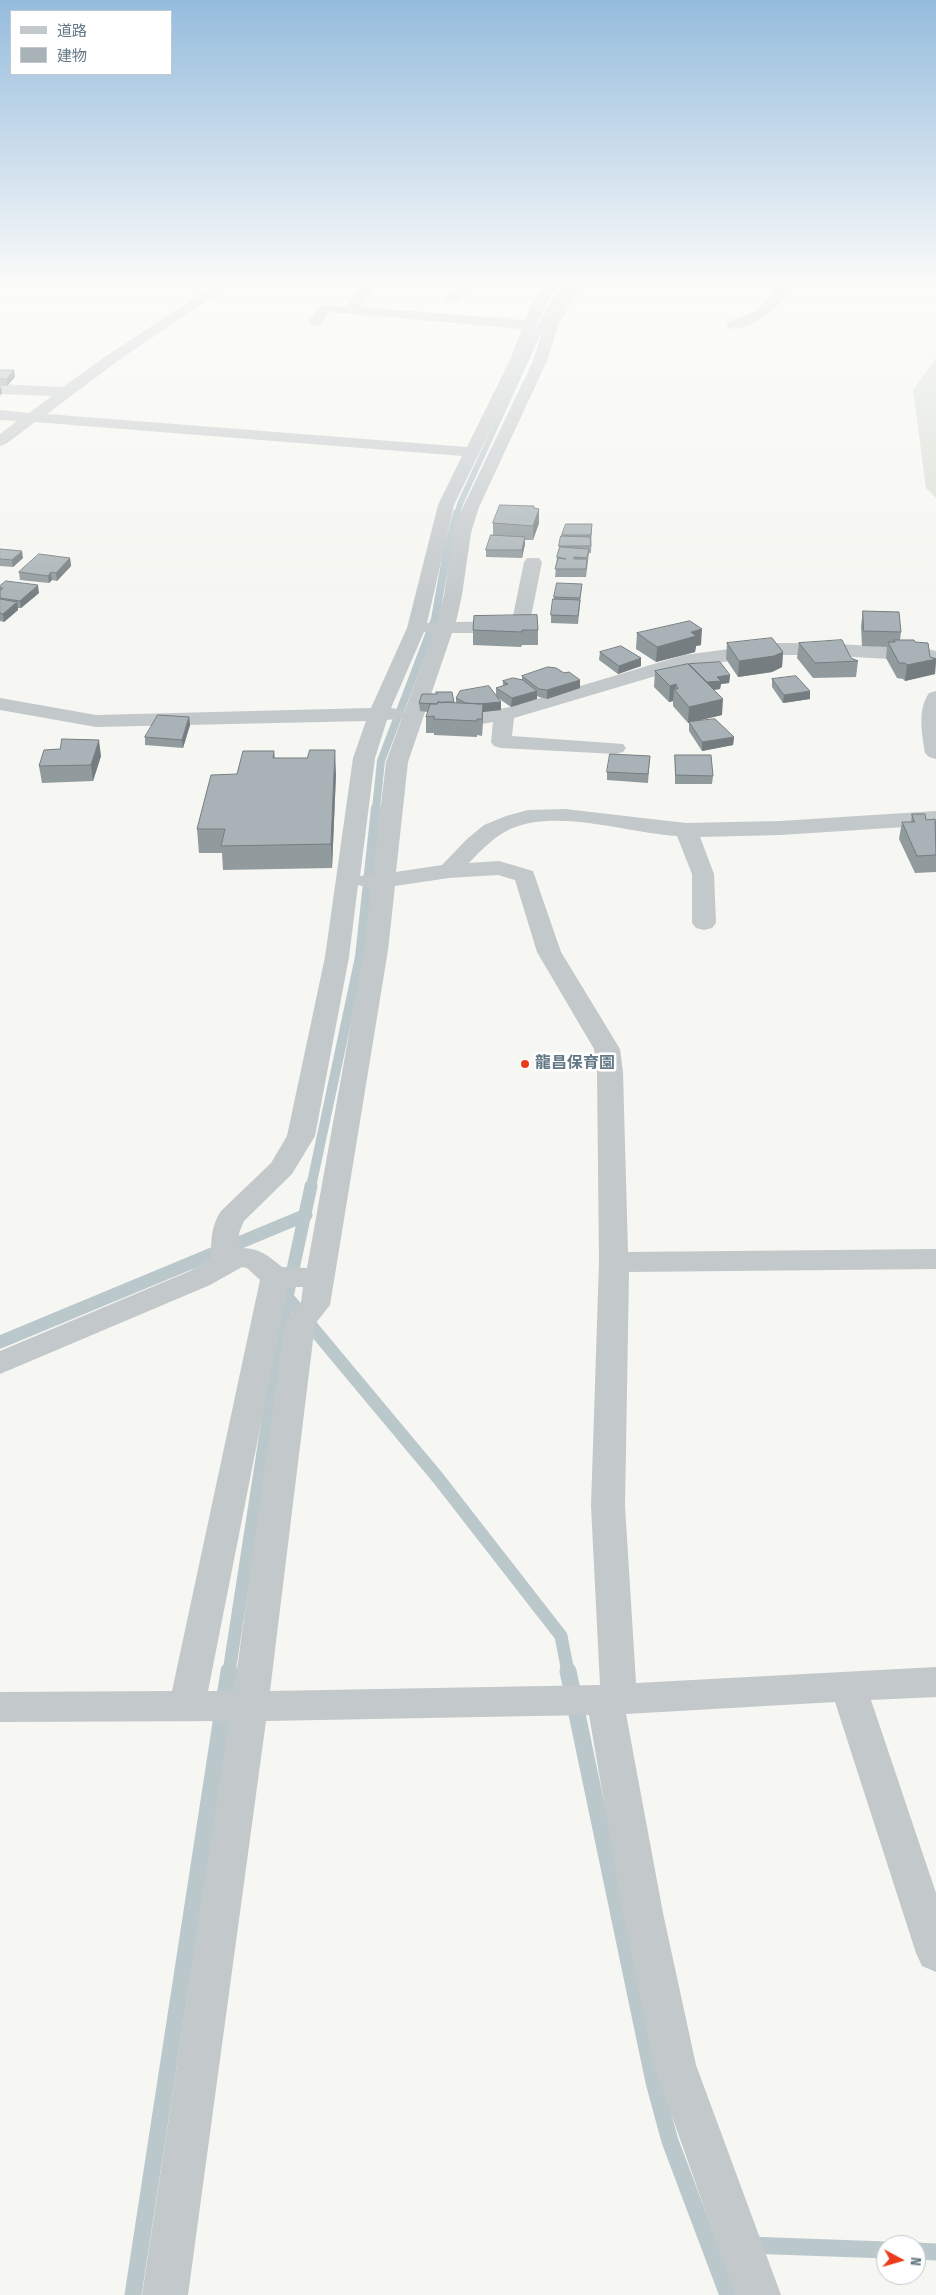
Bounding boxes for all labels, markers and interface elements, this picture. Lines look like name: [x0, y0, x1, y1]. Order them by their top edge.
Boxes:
legend: [10, 10, 172, 75]
text: 道路: [57, 22, 87, 40]
text: 建物: [57, 47, 87, 65]
place label: 龍昌保育園: [535, 1054, 615, 1074]
marker: 龍昌保育園: [519, 1058, 531, 1070]
north arrow: [876, 2235, 926, 2285]
text: N: [907, 2256, 924, 2267]

